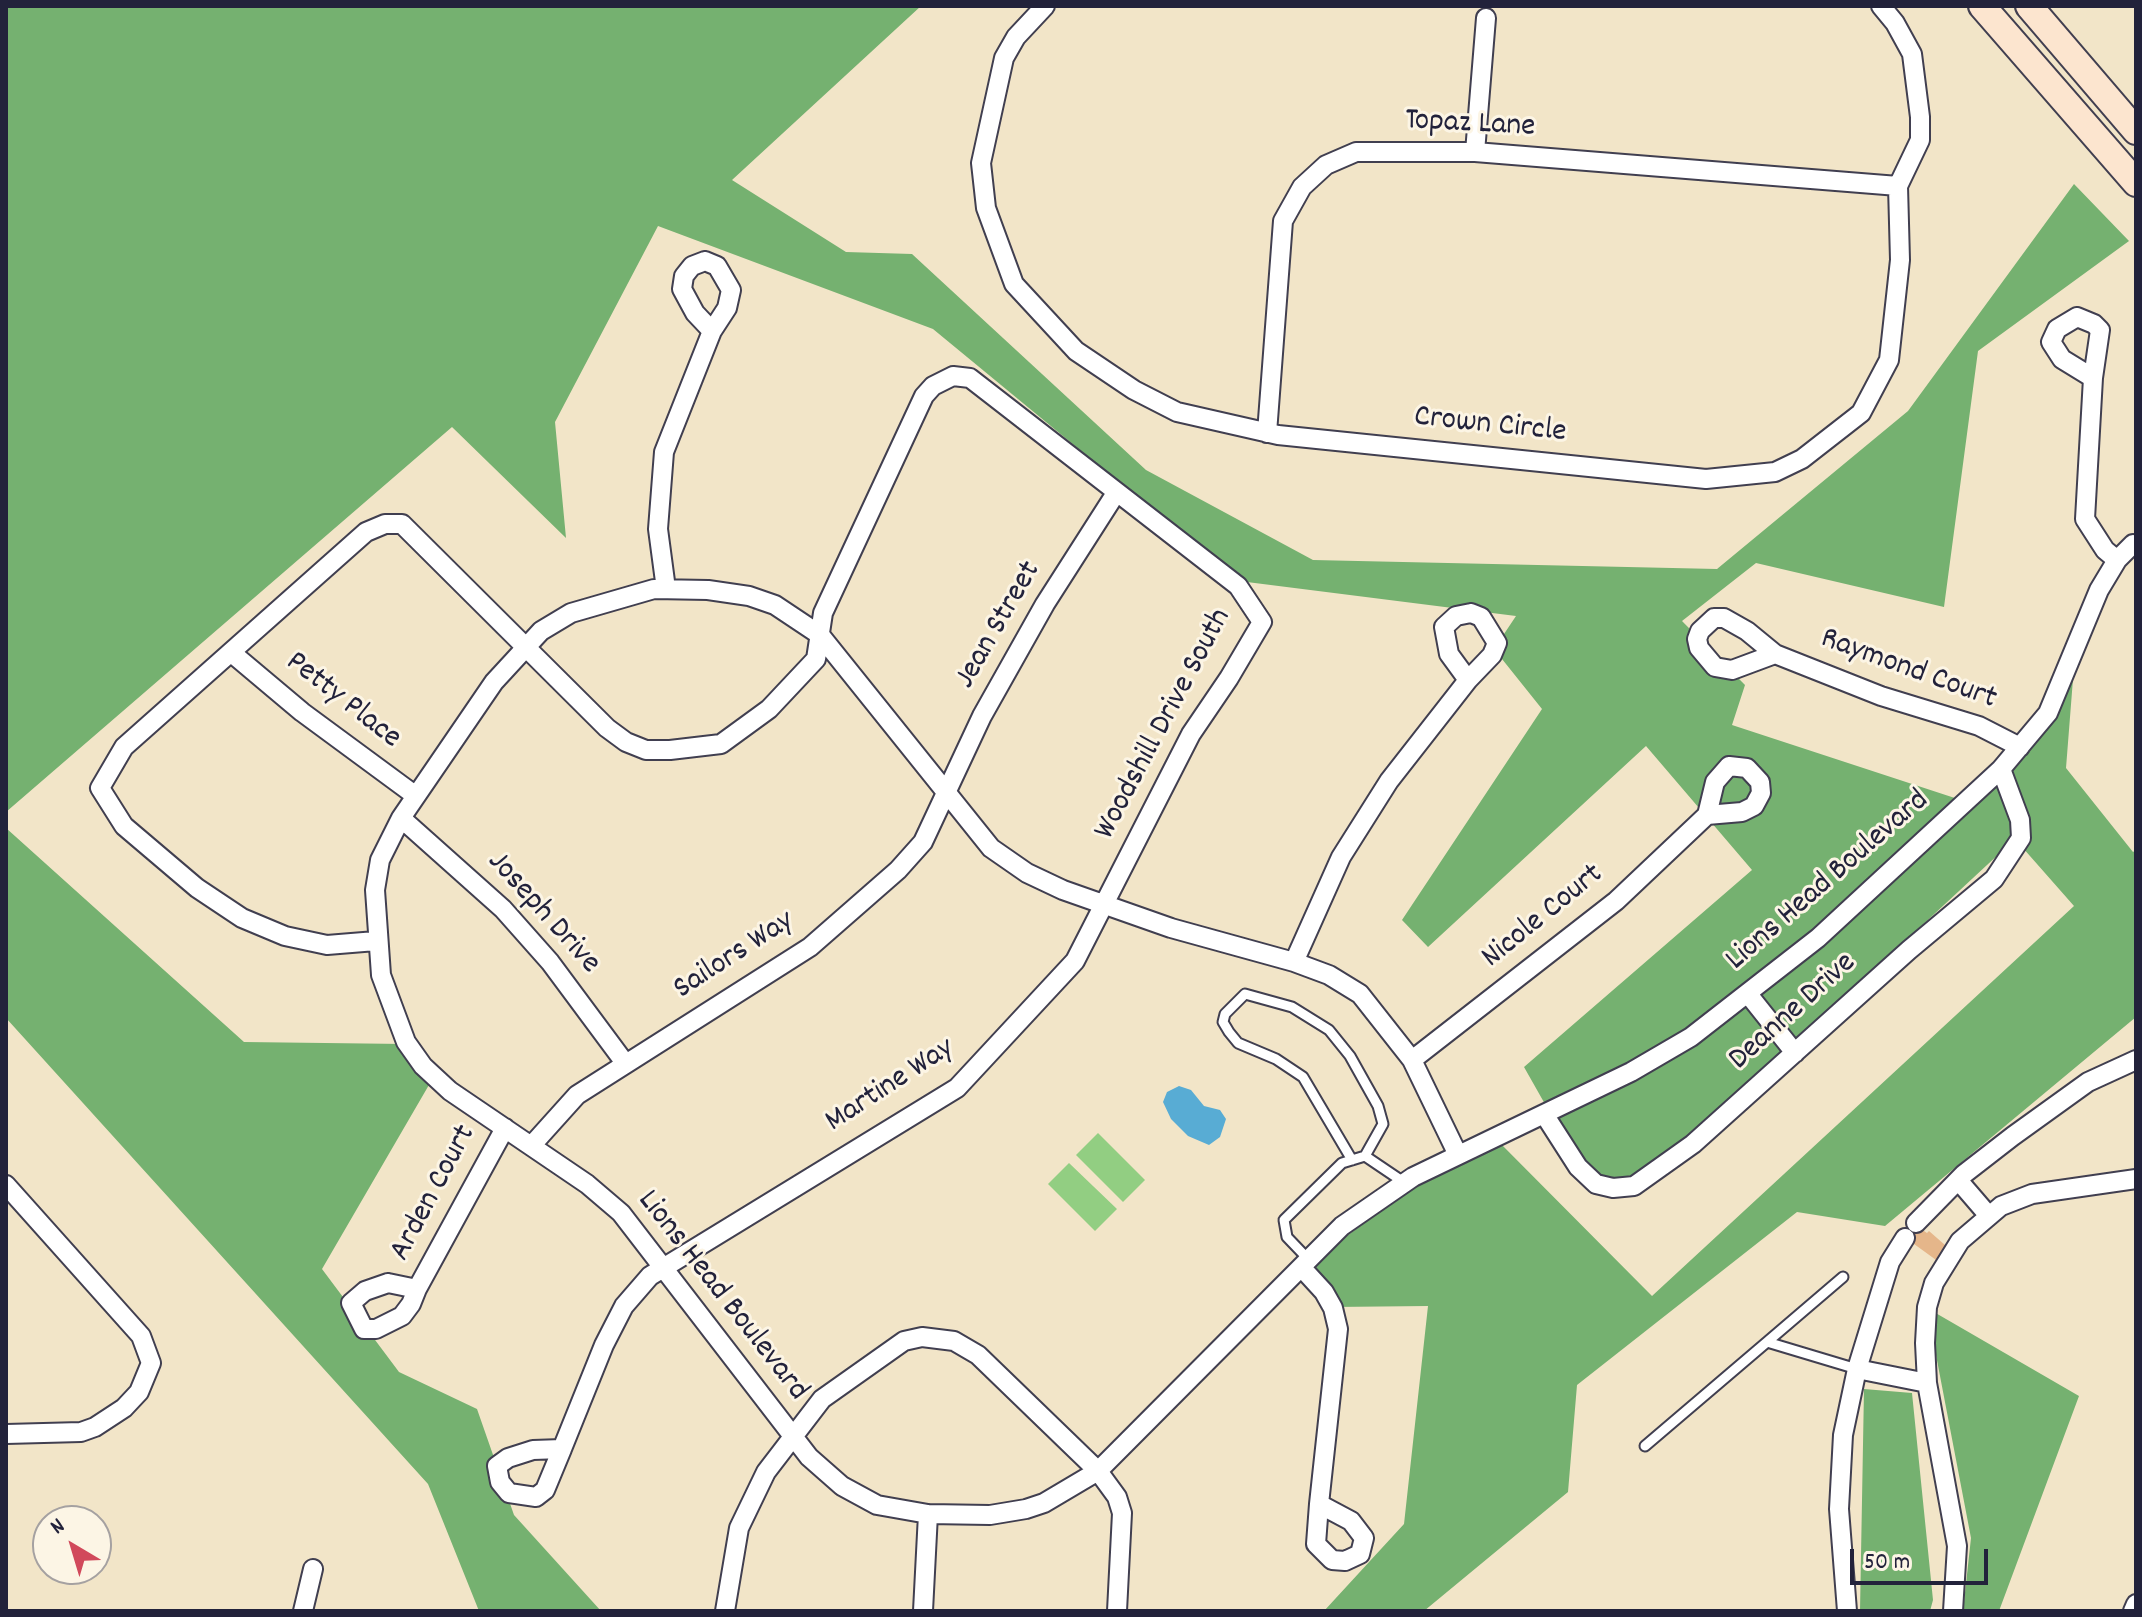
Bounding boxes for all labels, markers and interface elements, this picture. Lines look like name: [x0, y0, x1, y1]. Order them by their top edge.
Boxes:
street label: Topaz Lane: [1404, 103, 1536, 149]
street label: Crown Circle: [1412, 400, 1568, 454]
street label: Jean Street: [948, 556, 1052, 696]
street label: Woodshill Drive South: [1088, 603, 1242, 847]
street label: Raymond Court: [1815, 621, 2001, 721]
street label: Petty Place: [276, 645, 408, 759]
street label: Lions Head Boulevard: [1720, 783, 1938, 981]
street label: Joseph Drive: [477, 845, 607, 983]
street label: Nicole Court: [1475, 857, 1613, 979]
street label: Sailors Way: [668, 904, 802, 1010]
street label: Deanne Drive: [1722, 946, 1866, 1080]
street label: Martine Way: [819, 1031, 963, 1143]
street label: Arden Court: [383, 1120, 487, 1268]
street label: Lions Head Boulevard: [627, 1184, 815, 1410]
north arrow: [32, 1505, 112, 1585]
text: N: [44, 1512, 72, 1543]
scale bar: [1854, 1533, 1992, 1583]
text: 50 m: [1864, 1546, 1910, 1580]

